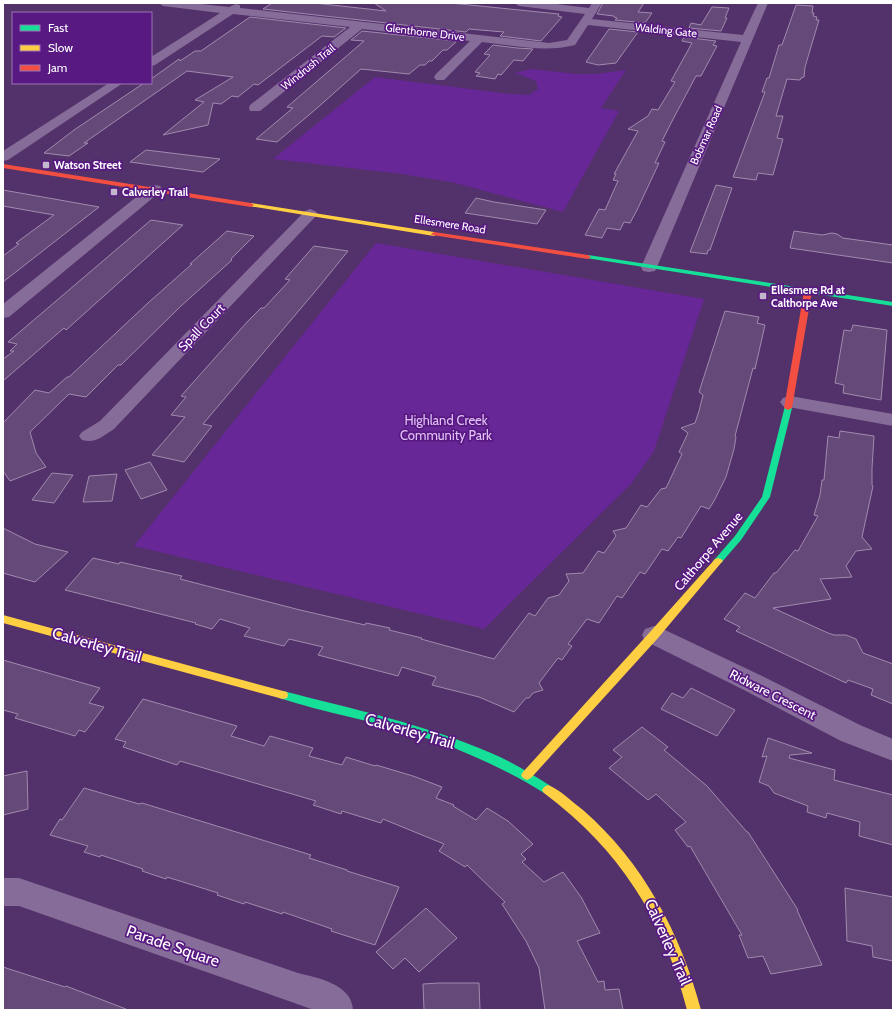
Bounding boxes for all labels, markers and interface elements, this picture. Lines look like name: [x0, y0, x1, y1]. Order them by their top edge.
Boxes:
legend: [12, 12, 152, 84]
text: Fast: [48, 20, 68, 35]
street label: Glenthorne Drive: [385, 20, 466, 44]
street label: Walding Gate: [634, 20, 698, 40]
text: Slow: [48, 40, 73, 55]
street label: Windrush Trail: [278, 41, 338, 93]
text: Jam: [47, 60, 67, 75]
street label: Bobmar Road: [687, 103, 725, 167]
place label: Watson Street: [54, 158, 122, 172]
marker: Watson Street: [41, 160, 51, 170]
place label: Calverley Trail: [122, 185, 188, 199]
marker: Calverley Trail: [109, 187, 119, 197]
street label: Ellesmere Road: [413, 211, 487, 237]
place label: Ellesmere Rd at Calthorpe Ave: [771, 283, 845, 310]
marker: Ellesmere Rd at Calthorpe Ave: [758, 291, 768, 301]
street label: Spall Court: [174, 299, 228, 354]
park label: Highland Creek Community Park: [400, 412, 492, 443]
street label: Calthorpe Avenue: [670, 508, 746, 594]
street label: Calverley Trail: [50, 623, 144, 667]
street label: Ridware Crescent: [727, 665, 819, 723]
street label: Calverley Trail: [363, 709, 457, 753]
street label: Calverley Trail: [640, 896, 696, 988]
street label: Parade Square: [124, 921, 222, 971]

